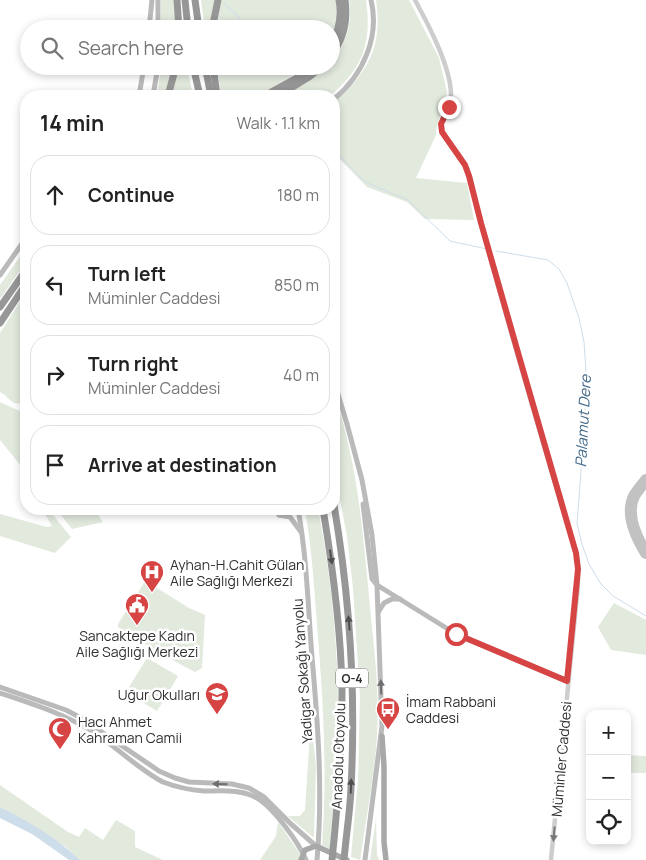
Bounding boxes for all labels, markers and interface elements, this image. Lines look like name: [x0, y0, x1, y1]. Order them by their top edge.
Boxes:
search box: [20, 20, 340, 75]
icon: search: [38, 34, 66, 62]
text: Search here: [78, 35, 184, 61]
route end: [438, 96, 461, 119]
text: 14 min: [40, 109, 104, 137]
text: Walk · 1.1 km: [236, 112, 320, 134]
icon: ahead: [41, 181, 69, 209]
text: Continue: [88, 182, 174, 208]
text: 180 m: [277, 184, 319, 206]
text: Turn left: [88, 261, 166, 287]
icon: left: [41, 271, 69, 299]
text: 850 m: [274, 274, 319, 296]
text: Müminler Caddesi: [88, 287, 221, 309]
text: Turn right: [88, 351, 178, 377]
icon: right: [41, 361, 69, 389]
text: 40 m: [283, 364, 319, 386]
water label: Palamut Dere: [570, 373, 596, 468]
text: Müminler Caddesi: [88, 377, 221, 399]
icon: arrive: [41, 451, 69, 479]
text: Arrive at destination: [88, 452, 277, 478]
one-way arrow: [327, 549, 335, 565]
place label: Ayhan-H.Cahit Gülan Aile Sağlığı Merkezi: [170, 555, 304, 590]
hospital icon: Ayhan-H.Cahit Gülan Aile Sağlığı Merkezi: [139, 559, 165, 593]
public building icon: Sancaktepe Kadın Aile Sağlığı Merkezi: [124, 592, 150, 626]
street label: Yadigar Sokağı Yanyolu: [287, 598, 317, 744]
one-way arrow: [345, 615, 353, 631]
route start: [445, 623, 468, 646]
place label: Sancaktepe Kadın Aile Sağlığı Merkezi: [76, 626, 198, 661]
road number: O-4: [336, 668, 368, 688]
one-way arrow: [377, 679, 385, 695]
school or university icon: Uğur Okulları: [204, 681, 230, 715]
place label: Uğur Okulları: [118, 685, 200, 704]
place label: İmam Rabbani Caddesi: [406, 692, 496, 727]
bus stop icon: İmam Rabbani Caddesi: [375, 696, 401, 730]
street label: Müminler Caddesi: [546, 700, 576, 818]
street label: Anadolu Otoyolu: [327, 703, 349, 809]
map controls: [586, 710, 631, 845]
button: +: [586, 710, 631, 755]
place label: Hacı Ahmet Kahraman Camii: [78, 712, 182, 747]
mosque icon: Hacı Ahmet Kahraman Camii: [47, 716, 73, 750]
button: −: [586, 755, 631, 800]
one-way arrow: [347, 777, 355, 793]
one-way arrow: [211, 779, 227, 787]
button: locate: [586, 800, 631, 845]
one-way arrow: [550, 826, 558, 842]

